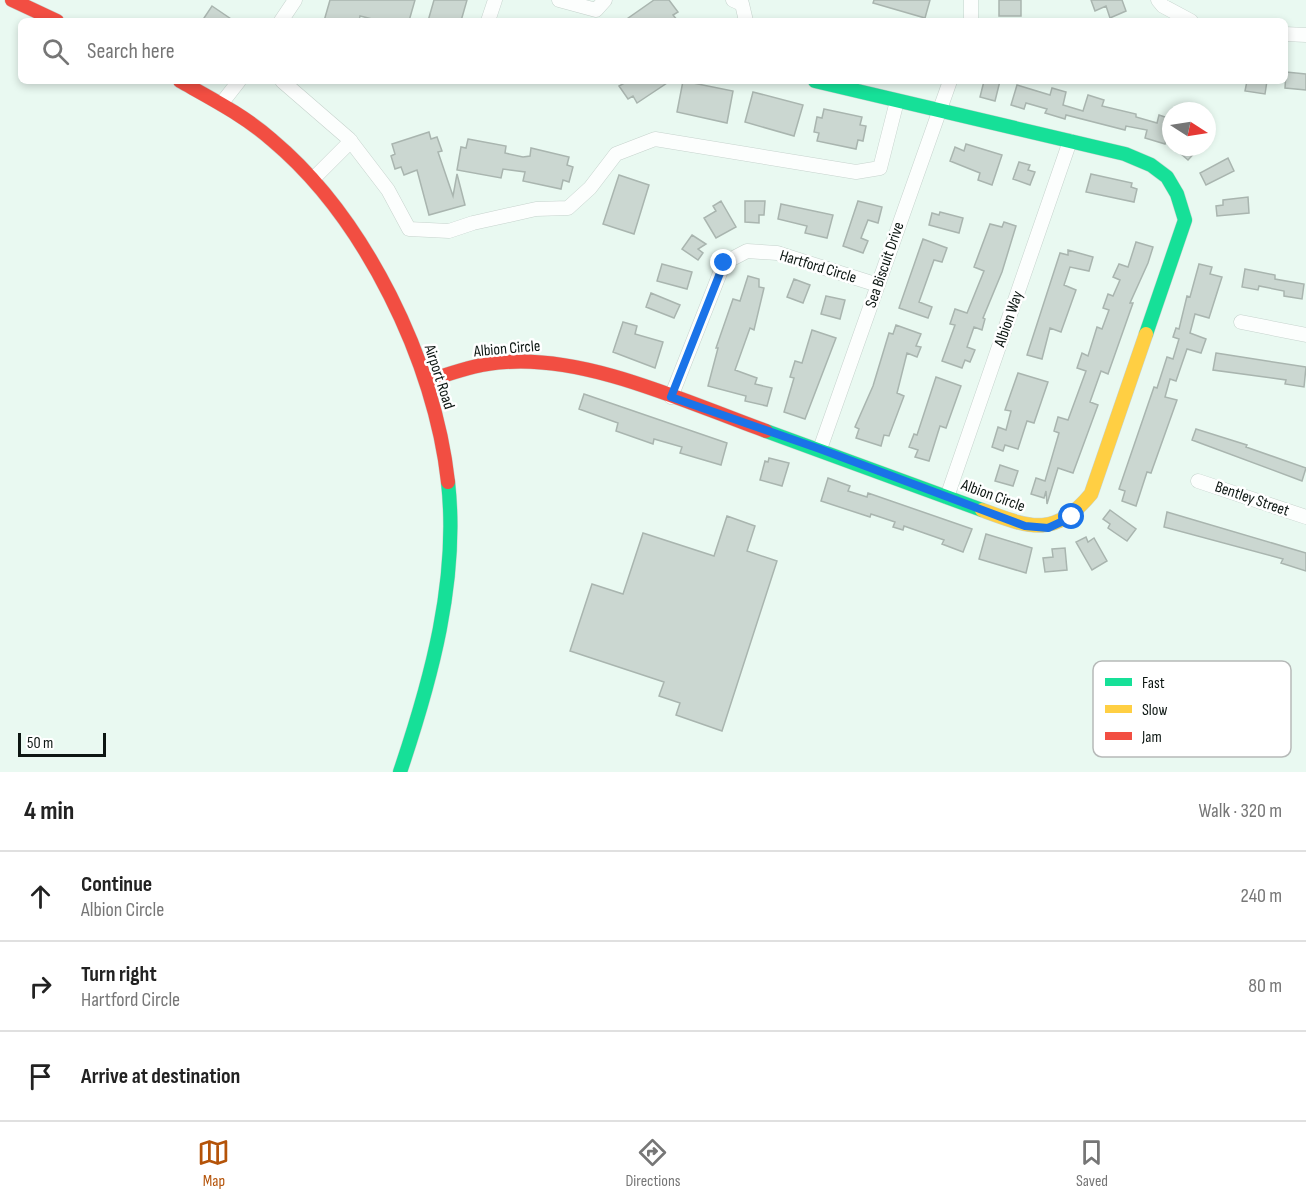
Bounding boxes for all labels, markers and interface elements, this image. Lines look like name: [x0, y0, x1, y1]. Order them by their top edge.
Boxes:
search box: [18, 18, 1288, 84]
icon: search: [39, 35, 72, 68]
text: Search here: [87, 38, 174, 65]
north arrow: [1162, 102, 1216, 156]
street label: Sea Biscuit Drive: [861, 220, 909, 310]
street label: Hartford Circle: [777, 246, 859, 288]
route end: [710, 249, 736, 275]
street label: Albion Way: [990, 289, 1027, 350]
street label: Albion Circle: [472, 337, 541, 361]
street label: Airport Road: [419, 341, 458, 412]
street label: Albion Circle: [958, 475, 1028, 516]
street label: Bentley Street: [1212, 477, 1292, 521]
route start: [1058, 503, 1084, 529]
legend: [1093, 661, 1291, 757]
text: Fast: [1142, 674, 1165, 693]
text: Slow: [1142, 701, 1167, 720]
text: Jam: [1141, 728, 1162, 747]
scale bar: [18, 730, 106, 758]
text: 50 m: [27, 734, 53, 753]
text: 4 min: [24, 796, 74, 827]
text: Walk · 320 m: [1199, 799, 1282, 823]
text: Continue: [81, 871, 152, 898]
icon: ahead: [24, 880, 57, 913]
text: 240 m: [1241, 884, 1282, 908]
text: Albion Circle: [81, 898, 164, 922]
text: Turn right: [81, 961, 157, 988]
icon: right: [24, 970, 57, 1003]
text: 80 m: [1248, 974, 1282, 998]
text: Hartford Circle: [81, 988, 180, 1012]
icon: arrive: [24, 1060, 57, 1093]
text: Arrive at destination: [81, 1063, 240, 1090]
tab: Map: [197, 1136, 230, 1191]
tab: Directions: [625, 1136, 680, 1191]
tab: Saved: [1075, 1136, 1108, 1191]

